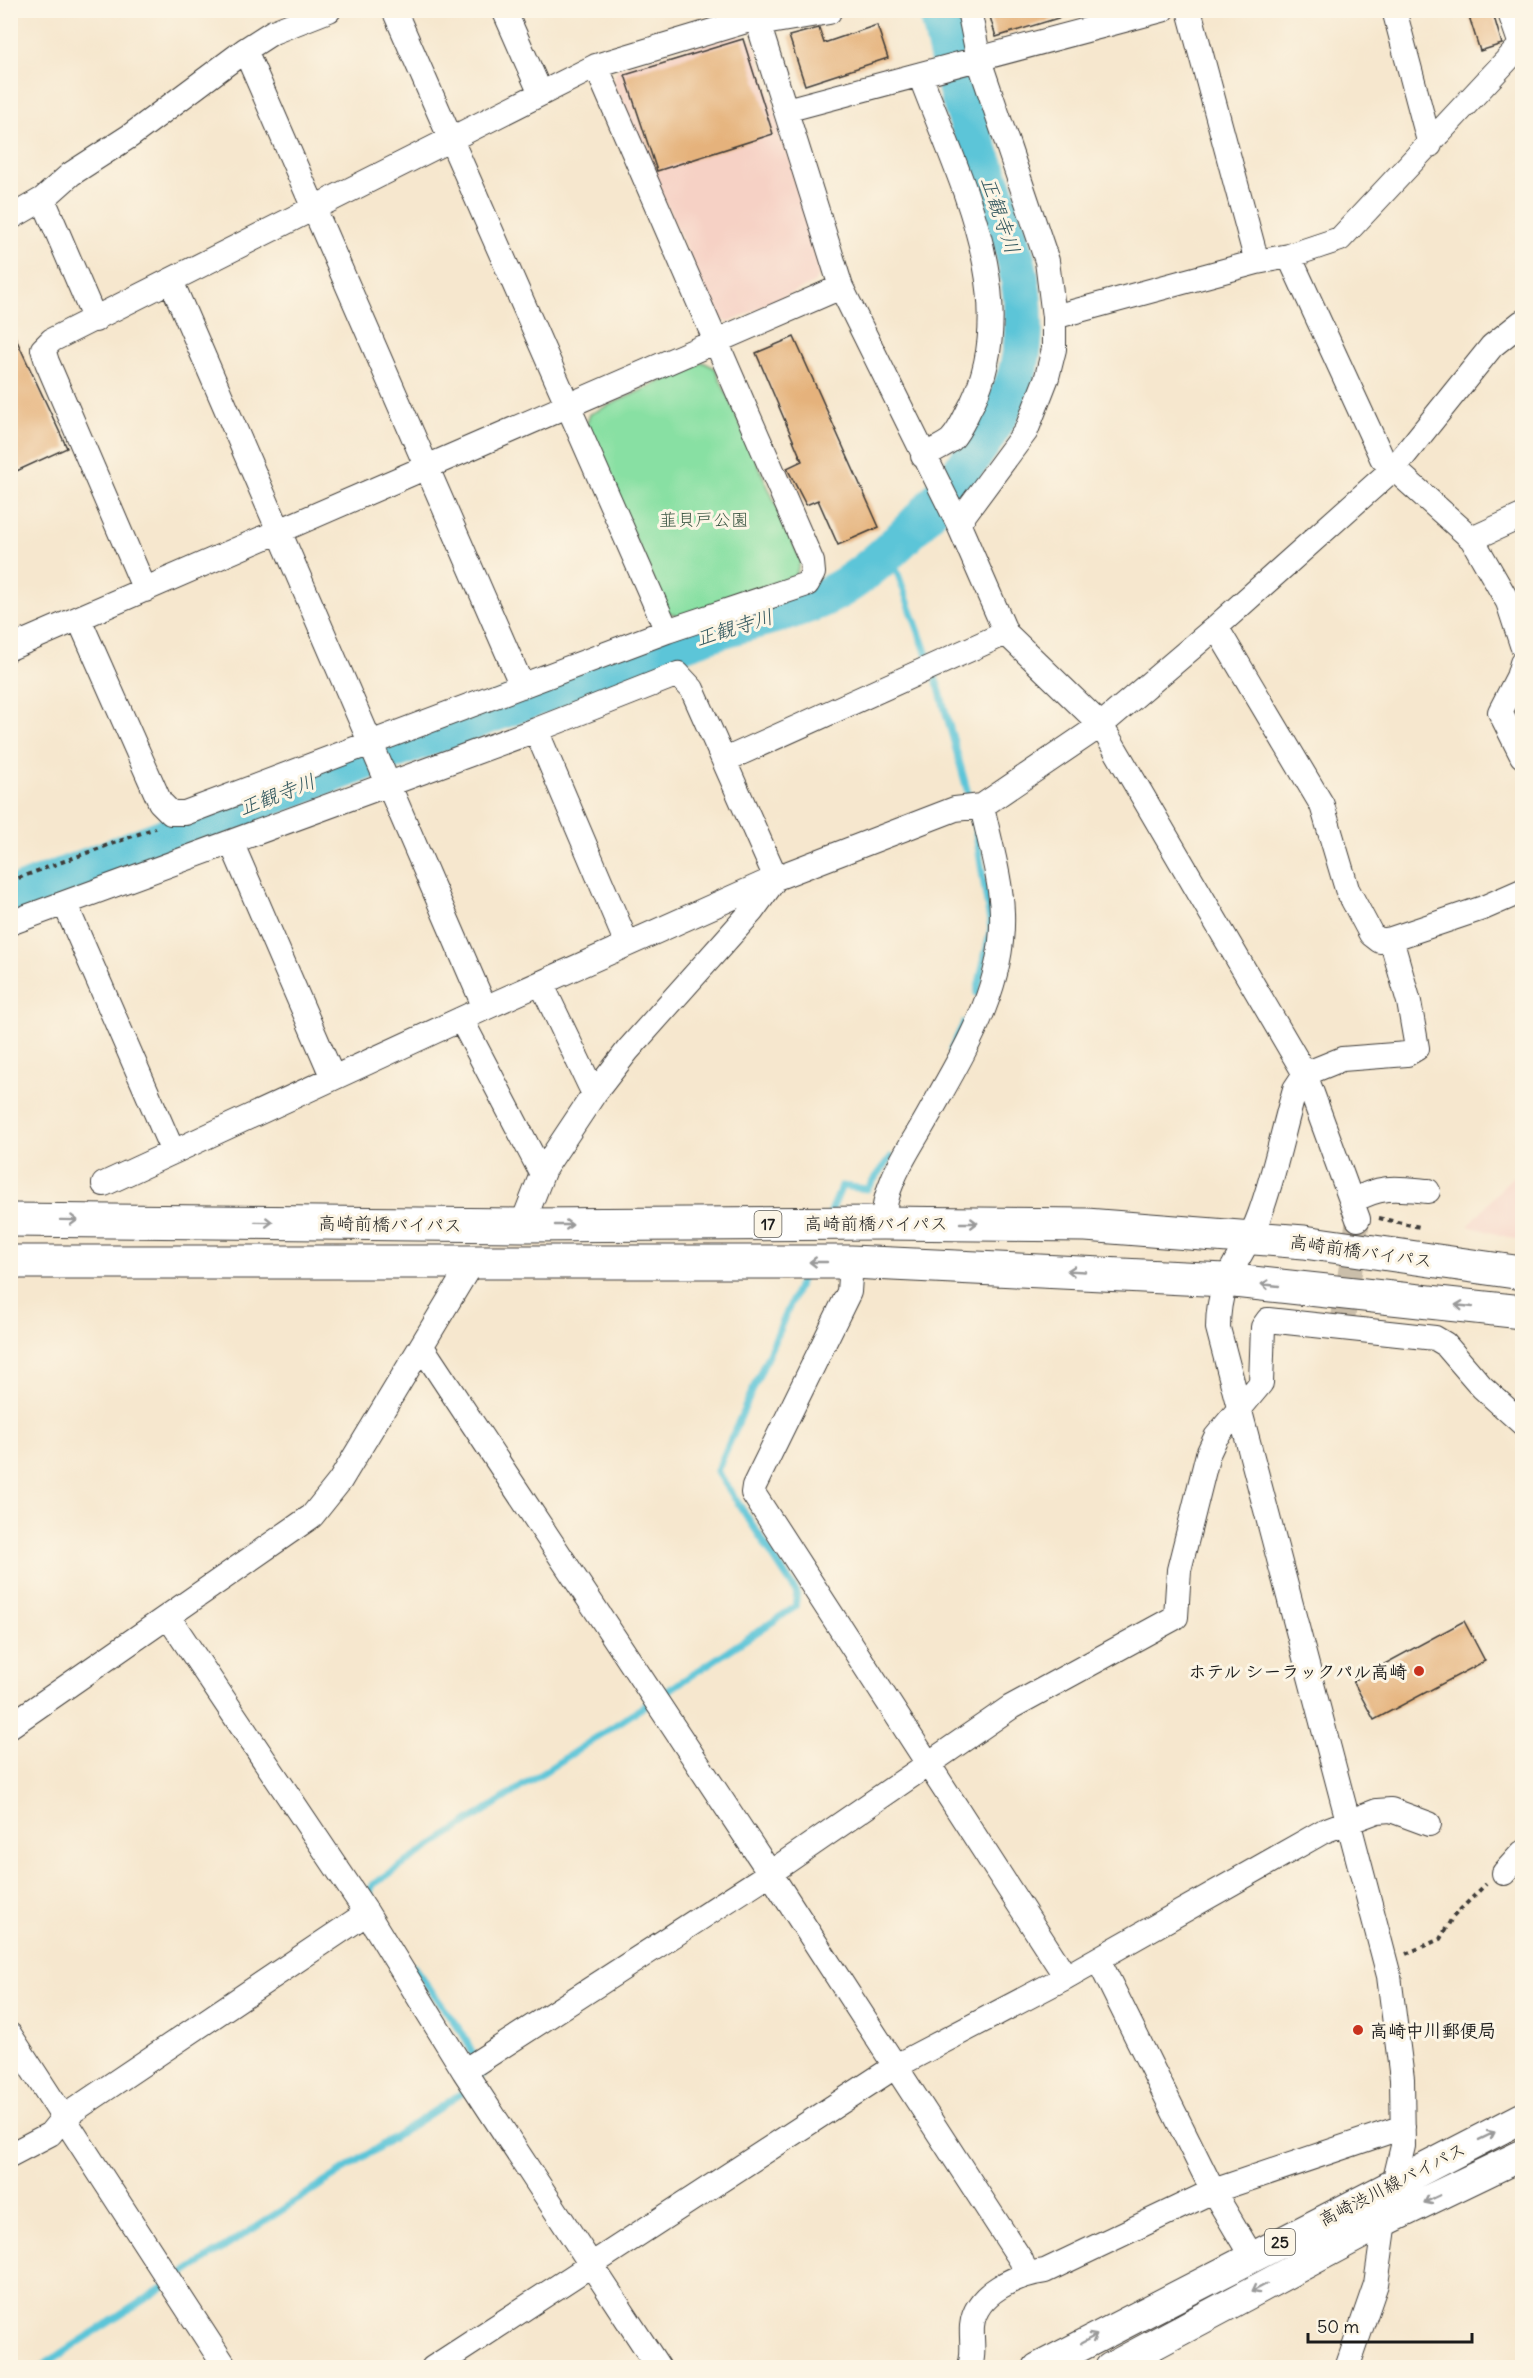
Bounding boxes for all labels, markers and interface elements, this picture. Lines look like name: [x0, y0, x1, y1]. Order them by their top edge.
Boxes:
water label: 正観寺川: [976, 173, 1026, 257]
park label: 韮貝戸公園: [659, 508, 749, 531]
water label: 正観寺川: [692, 603, 776, 651]
water label: 正観寺川: [235, 768, 319, 820]
street label: 高崎前橋バイパス: [318, 1211, 462, 1237]
road number: 17: [754, 1211, 782, 1237]
street label: 高崎前橋バイパス: [804, 1212, 948, 1235]
one-way arrow: [58, 1215, 78, 1226]
one-way arrow: [253, 1216, 273, 1228]
one-way arrow: [958, 1217, 978, 1229]
one-way arrow: [553, 1219, 573, 1231]
street label: 高崎前橋バイパス: [1288, 1230, 1434, 1272]
one-way arrow: [809, 1256, 829, 1268]
one-way arrow: [1066, 1266, 1086, 1277]
one-way arrow: [1261, 1279, 1281, 1290]
one-way arrow: [1455, 1300, 1475, 1311]
place label: ホテル シーラックパル高崎: [1188, 1660, 1407, 1683]
marker: ホテル シーラックパル高崎: [1412, 1664, 1426, 1678]
place label: 高崎中川郵便局: [1370, 2019, 1496, 2042]
marker: 高崎中川郵便局: [1351, 2023, 1365, 2037]
one-way arrow: [1478, 2129, 1496, 2141]
street label: 高崎渋川線バイパス: [1315, 2137, 1469, 2231]
one-way arrow: [1424, 2194, 1442, 2206]
road number: 25: [1265, 2229, 1295, 2255]
one-way arrow: [1250, 2283, 1268, 2295]
scale bar: [1308, 2306, 1472, 2344]
text: 50 m: [1317, 2315, 1359, 2338]
one-way arrow: [1080, 2333, 1098, 2344]

